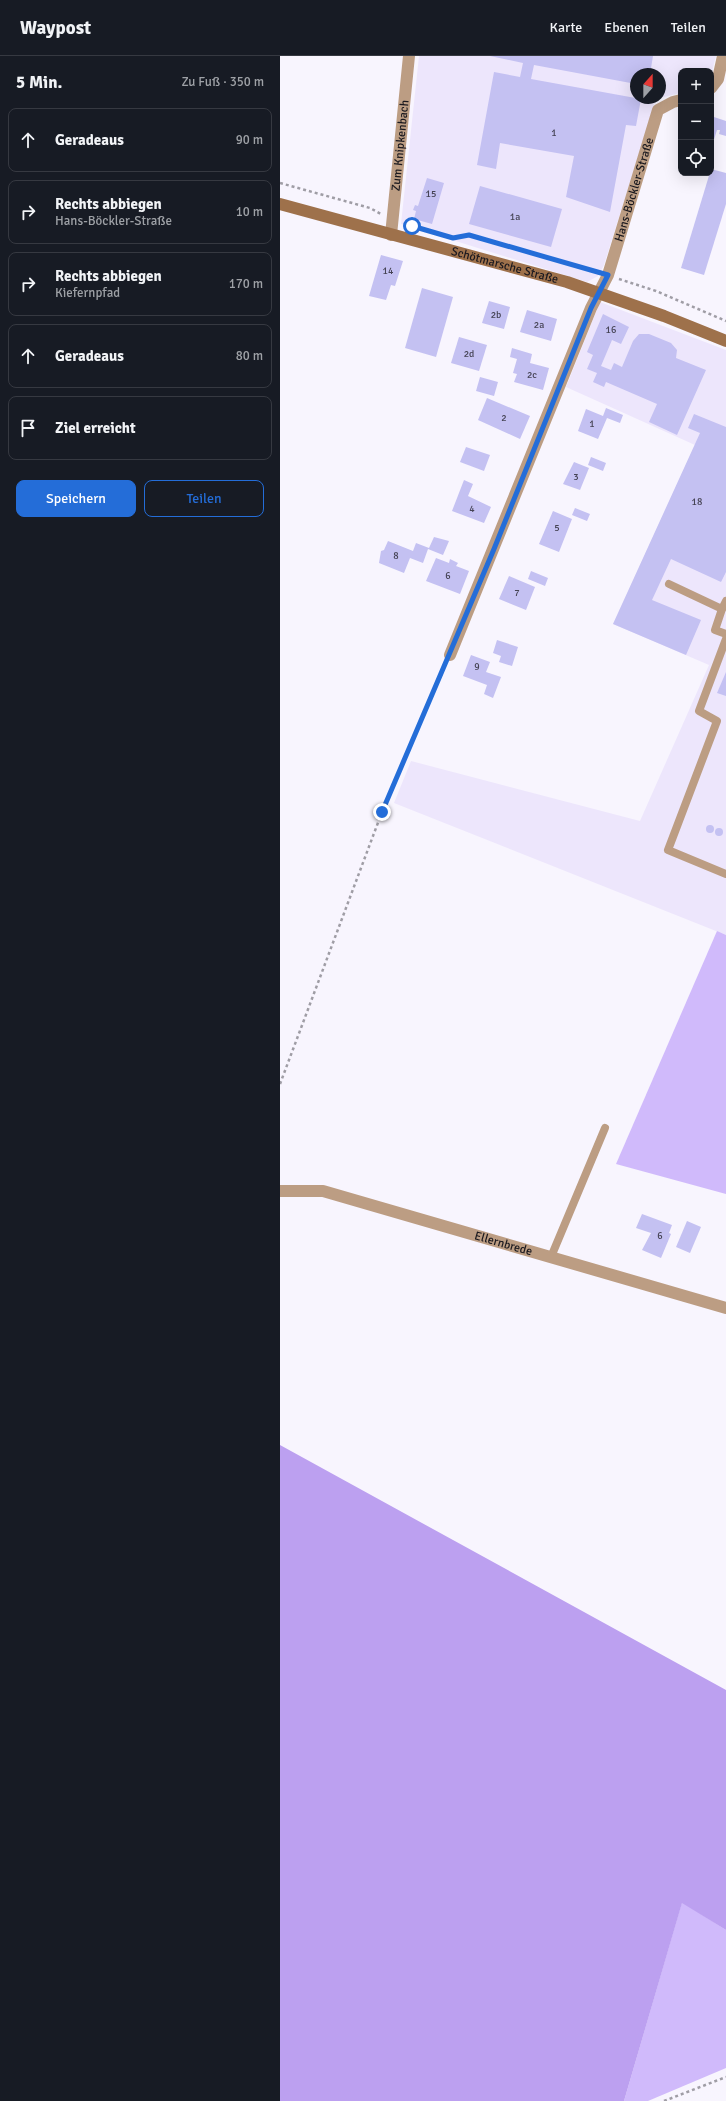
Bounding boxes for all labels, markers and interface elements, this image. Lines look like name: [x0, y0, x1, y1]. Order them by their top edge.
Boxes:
text: Waypost: [20, 16, 91, 40]
text: Karte: [550, 19, 582, 36]
text: Ebenen: [604, 19, 649, 36]
text: Teilen: [671, 19, 706, 36]
north arrow: [630, 68, 666, 104]
map controls: [678, 68, 714, 176]
button: +: [678, 68, 714, 104]
text: 5 Min.: [16, 72, 62, 93]
text: Zu Fuß · 350 m: [181, 74, 264, 90]
street label: Zum Knipkenbach: [388, 99, 412, 192]
button: −: [678, 104, 714, 140]
house number: 1: [551, 127, 557, 139]
icon: ahead: [17, 129, 39, 151]
text: Geradeaus: [55, 131, 124, 149]
text: 90 m: [236, 132, 263, 148]
street label: Hans-Böckler-Straße: [611, 136, 657, 243]
button: locate: [678, 140, 714, 176]
house number: 15: [426, 188, 436, 200]
text: Rechts abbiegen: [55, 195, 162, 213]
icon: right: [17, 201, 39, 223]
text: 10 m: [236, 204, 263, 220]
house number: 1a: [510, 211, 520, 223]
text: Hans-Böckler-Straße: [55, 213, 172, 229]
route start: [403, 217, 421, 235]
street label: Schötmarsche Straße: [450, 243, 560, 287]
house number: 14: [383, 265, 394, 277]
text: Rechts abbiegen: [55, 267, 162, 285]
icon: right: [17, 273, 39, 295]
text: 170 m: [229, 276, 263, 292]
text: Kiefernpfad: [55, 285, 120, 301]
house number: 2b: [491, 309, 501, 321]
house number: 2a: [534, 319, 544, 331]
house number: 16: [606, 324, 616, 336]
icon: ahead: [17, 345, 39, 367]
text: Geradeaus: [55, 347, 124, 365]
text: 80 m: [236, 348, 263, 364]
house number: 2d: [464, 348, 474, 360]
house number: 2c: [527, 369, 537, 381]
house number: 2: [501, 412, 507, 424]
icon: arrive: [17, 417, 39, 439]
house number: 1: [589, 418, 595, 430]
text: Ziel erreicht: [55, 419, 136, 437]
house number: 3: [573, 471, 579, 483]
button: Speichern: [16, 480, 136, 517]
button: Teilen: [144, 480, 264, 517]
house number: 18: [692, 496, 702, 508]
house number: 4: [469, 503, 475, 515]
house number: 5: [554, 522, 560, 534]
house number: 8: [393, 550, 399, 562]
house number: 6: [445, 570, 451, 582]
house number: 7: [514, 587, 520, 599]
house number: 9: [474, 661, 480, 673]
route end: [373, 803, 391, 821]
street label: Ellernbrede: [473, 1228, 534, 1259]
house number: 6: [657, 1230, 663, 1242]

